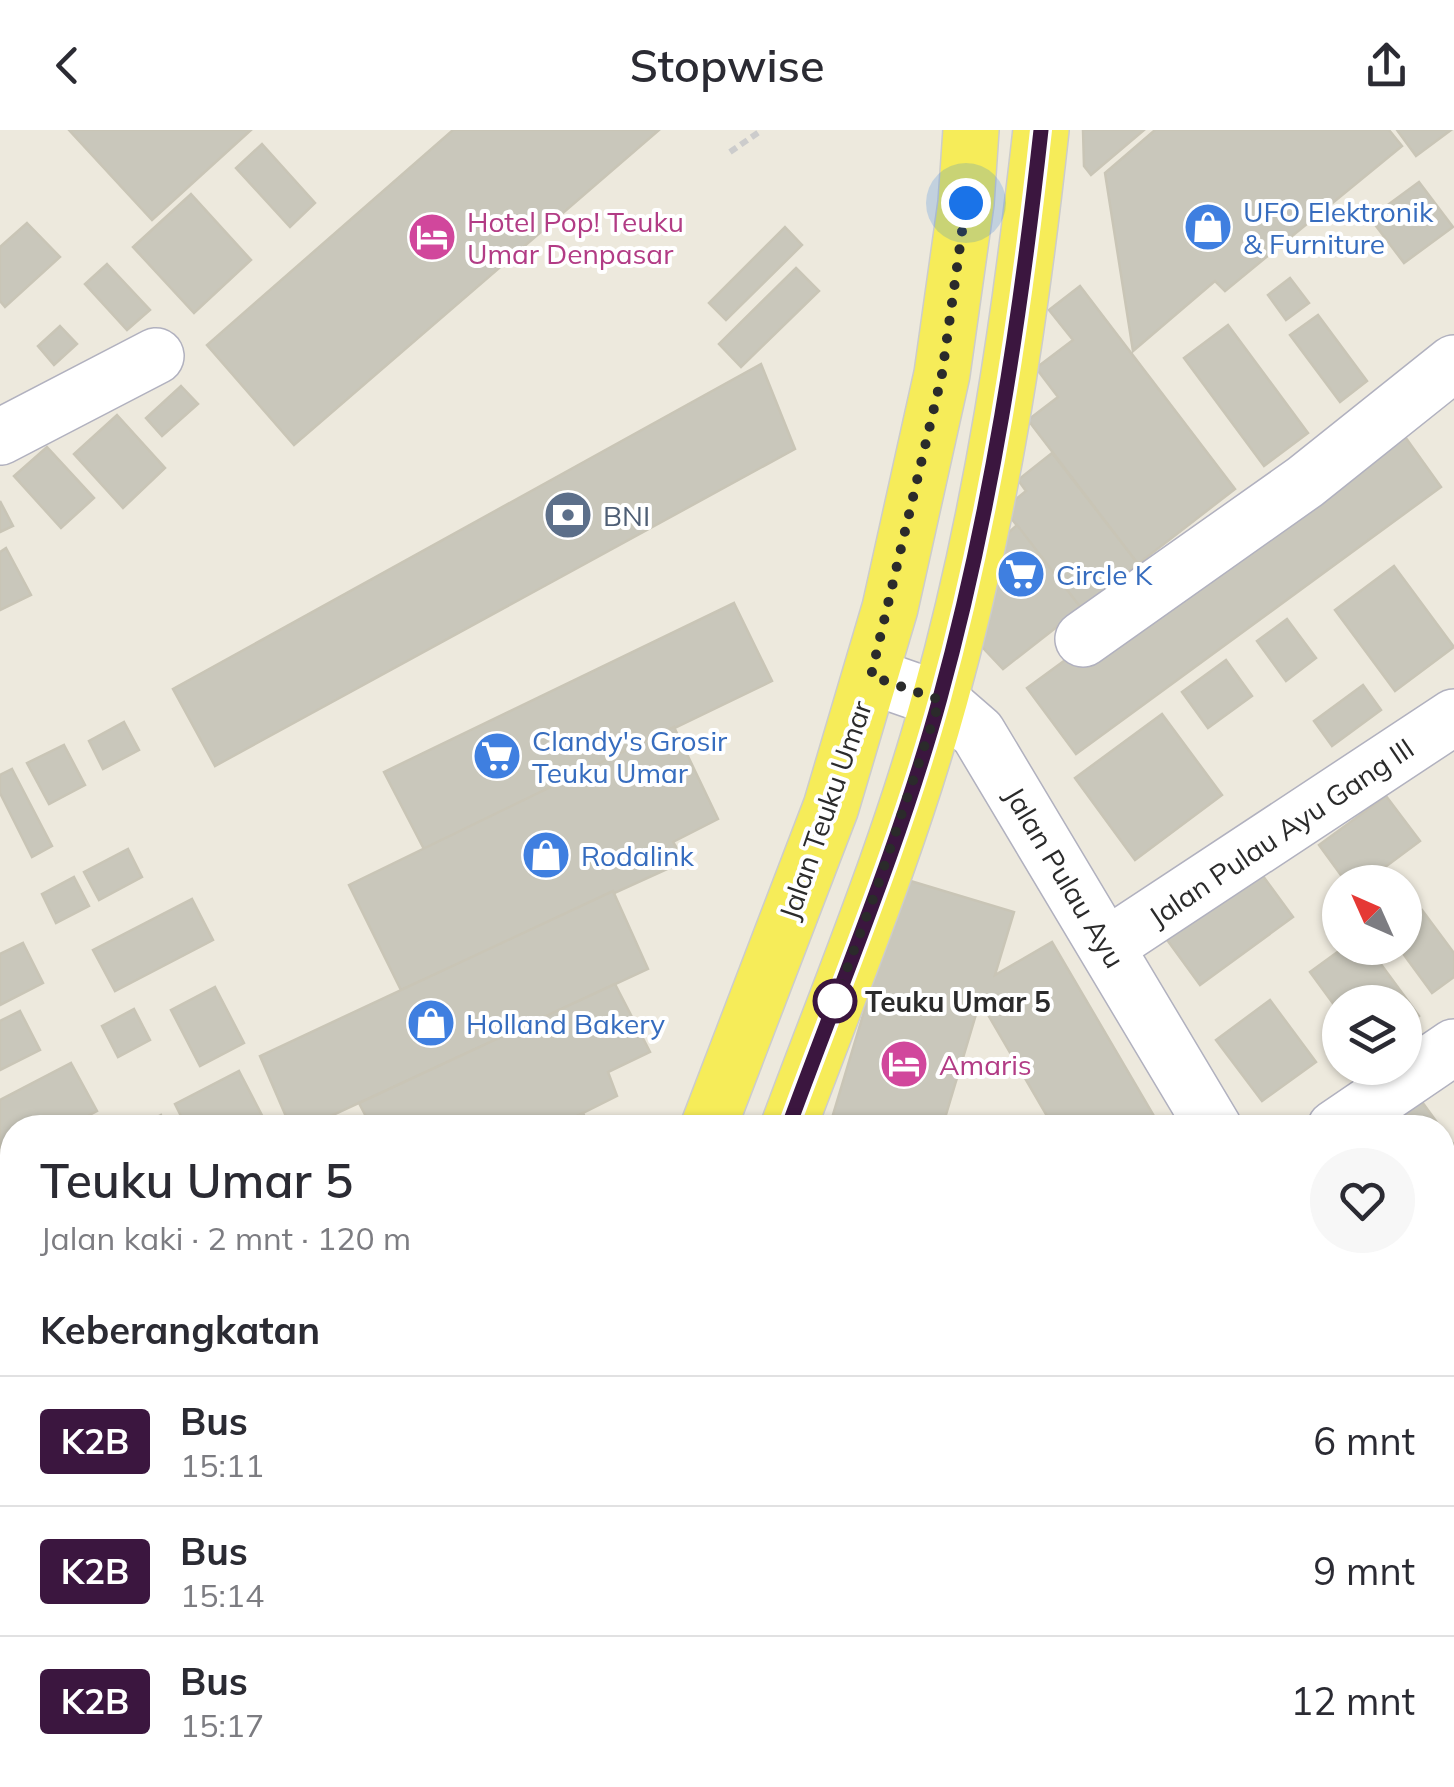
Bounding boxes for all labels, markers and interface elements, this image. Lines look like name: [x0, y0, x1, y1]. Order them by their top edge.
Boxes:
text: Stopwise: [629, 37, 825, 93]
icon: back: [40, 38, 95, 93]
icon: share: [1359, 38, 1414, 93]
your location: [941, 178, 991, 228]
place label: UFO Elektronik & Furniture: [1243, 194, 1434, 261]
shop icon: UFO Elektronik & Furniture: [1182, 201, 1234, 253]
place label: Hotel Pop! Teuku Umar Denpasar: [467, 204, 684, 271]
hotel icon: Hotel Pop! Teuku Umar Denpasar: [406, 211, 458, 263]
bank icon: BNI: [542, 489, 594, 541]
place label: BNI: [603, 498, 650, 533]
supermarket icon: Circle K: [995, 548, 1047, 600]
place label: Circle K: [1056, 557, 1154, 592]
street label: Jalan Teuku Umar: [771, 695, 879, 924]
place label: Clandy's Grosir Teuku Umar: [532, 723, 728, 790]
supermarket icon: Clandy's Grosir Teuku Umar: [471, 730, 523, 782]
street label: Jalan Pulau Ayu Gang III: [1142, 730, 1420, 934]
street label: Jalan Pulau Ayu: [997, 780, 1133, 974]
shop icon: Rodalink: [520, 829, 572, 881]
place label: Rodalink: [581, 838, 694, 873]
north arrow: [1322, 865, 1422, 965]
map controls: [1322, 865, 1422, 1085]
marker: Teuku Umar 5: [814, 980, 856, 1022]
place label: Teuku Umar 5: [865, 984, 1051, 1019]
button: layers: [1322, 985, 1422, 1085]
shop icon: Holland Bakery: [405, 997, 457, 1049]
place label: Holland Bakery: [466, 1006, 665, 1041]
hotel icon: Amaris: [878, 1038, 930, 1090]
place label: Amaris: [939, 1047, 1032, 1082]
button: heart: [1310, 1148, 1415, 1253]
text: Teuku Umar 5: [40, 1150, 353, 1210]
text: Jalan kaki · 2 mnt · 120 m: [40, 1218, 411, 1258]
text: Keberangkatan: [40, 1306, 320, 1354]
text: Bus: [180, 1397, 248, 1445]
text: 6 mnt: [1313, 1417, 1415, 1465]
text: K2B: [61, 1419, 129, 1463]
text: 15:11: [180, 1445, 264, 1485]
text: Bus: [180, 1527, 248, 1575]
text: 9 mnt: [1313, 1547, 1415, 1595]
text: K2B: [61, 1549, 129, 1593]
text: 15:14: [180, 1575, 264, 1615]
text: Bus: [180, 1657, 248, 1705]
text: 12 mnt: [1291, 1677, 1415, 1725]
text: K2B: [61, 1679, 129, 1723]
text: 15:17: [180, 1705, 264, 1745]

